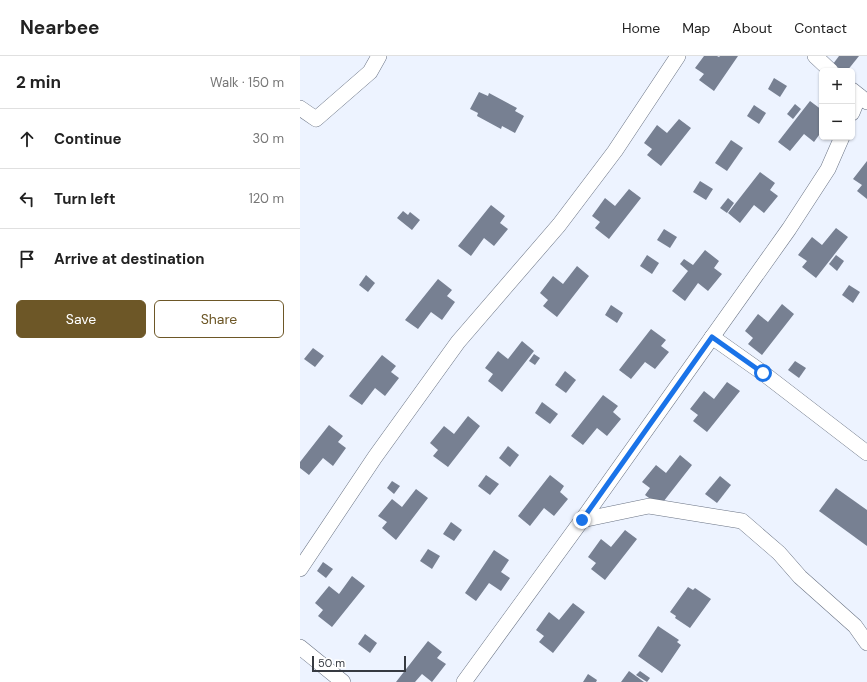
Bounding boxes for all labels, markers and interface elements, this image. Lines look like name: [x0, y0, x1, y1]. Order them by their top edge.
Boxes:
text: Nearbee: [20, 15, 100, 40]
text: Home: [622, 19, 660, 37]
text: Map: [682, 19, 710, 37]
text: About: [732, 19, 772, 37]
text: Contact: [794, 19, 847, 37]
map controls: [819, 68, 855, 140]
button: +: [819, 68, 855, 104]
text: 2 min: [16, 71, 61, 93]
text: Walk · 150 m: [210, 74, 284, 91]
button: −: [819, 104, 855, 140]
icon: ahead: [16, 128, 38, 150]
text: Continue: [54, 129, 122, 149]
text: 30 m: [252, 130, 284, 147]
icon: left: [16, 188, 38, 210]
text: Turn left: [54, 189, 115, 209]
text: 120 m: [249, 190, 284, 207]
icon: arrive: [16, 248, 38, 270]
text: Arrive at destination: [54, 249, 205, 269]
button: Save: [16, 300, 146, 338]
button: Share: [154, 300, 284, 338]
route start: [754, 364, 772, 382]
route end: [573, 511, 591, 529]
scale bar: [312, 654, 406, 673]
text: 50 m: [318, 656, 345, 670]

